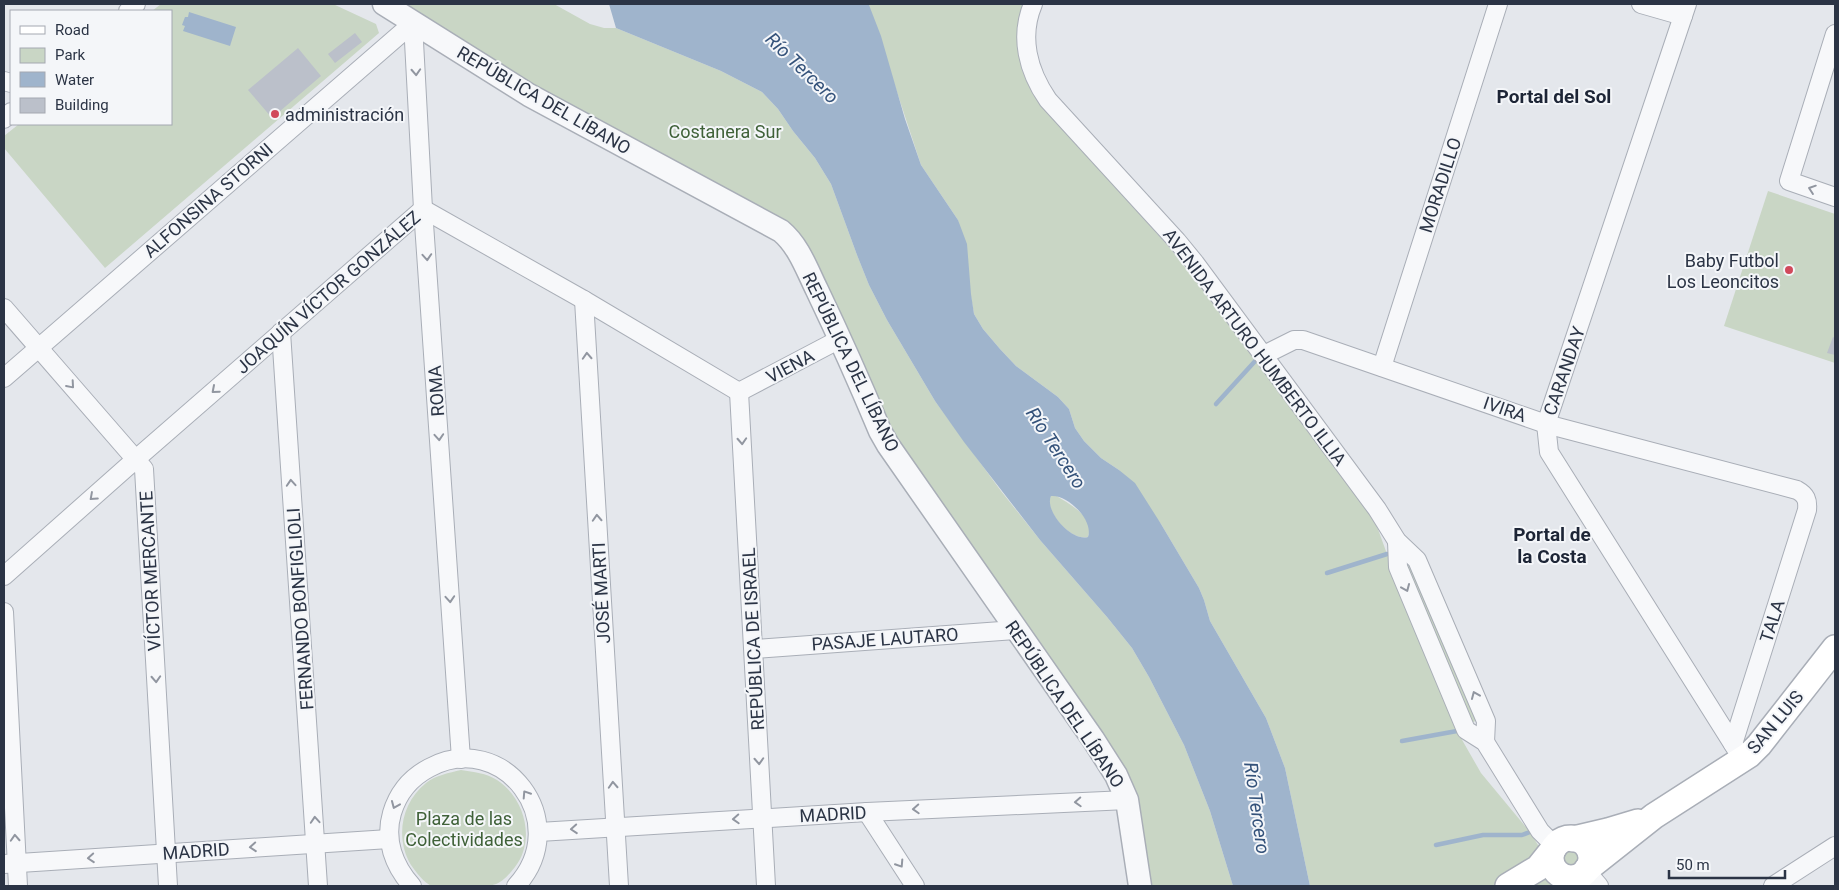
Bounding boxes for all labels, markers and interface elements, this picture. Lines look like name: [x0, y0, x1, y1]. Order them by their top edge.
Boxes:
legend: [10, 10, 172, 125]
text: Road: [55, 21, 89, 39]
water label: Río Tercero: [761, 28, 843, 108]
street label: REPÚBLICA DEL LÍBANO: [453, 42, 635, 158]
text: Park: [55, 46, 86, 64]
one-way arrow: [410, 68, 421, 76]
text: Water: [55, 71, 94, 89]
district label: Portal del Sol: [1497, 85, 1611, 108]
text: Building: [55, 96, 109, 114]
place label: administración: [285, 104, 404, 125]
marker: administración: [269, 108, 281, 120]
park label: Costanera Sur: [668, 121, 782, 142]
street label: MORADILLO: [1415, 135, 1465, 235]
street label: ALFONSINA STORNI: [139, 138, 277, 262]
one-way arrow: [1808, 185, 1817, 195]
street label: JOAQUÍN VÍCTOR GONZÁLEZ: [232, 206, 425, 378]
street label: AVENIDA ARTURO HUMBERTO ILLIA: [1159, 224, 1351, 470]
place label: Baby Futbol Los Leoncitos: [1667, 250, 1779, 292]
one-way arrow: [421, 253, 432, 261]
marker: Baby Futbol Los Leoncitos: [1783, 264, 1795, 276]
street label: REPÚBLICA DEL LÍBANO: [798, 269, 904, 455]
street label: CARANDAY: [1539, 324, 1589, 418]
street label: VIENA: [762, 345, 818, 387]
one-way arrow: [581, 352, 592, 360]
street label: ROMA: [424, 365, 448, 417]
one-way arrow: [65, 379, 74, 388]
one-way arrow: [211, 384, 220, 393]
street label: IVIRA: [1481, 392, 1530, 426]
water label: Río Tercero: [1021, 403, 1091, 493]
one-way arrow: [434, 433, 445, 441]
one-way arrow: [736, 437, 747, 445]
one-way arrow: [286, 479, 297, 487]
street label: VÍCTOR MERCANTE: [135, 490, 165, 652]
one-way arrow: [89, 491, 98, 500]
street label: FERNANDO BONFIGLIOLI: [282, 507, 318, 711]
one-way arrow: [591, 514, 602, 522]
district label: Portal de la Costa: [1513, 523, 1591, 568]
street label: JOSÉ MARTI: [588, 542, 614, 644]
street label: REPÚBLICA DE ISRAEL: [738, 547, 768, 731]
one-way arrow: [1400, 583, 1411, 592]
one-way arrow: [445, 595, 456, 603]
street label: TALA: [1755, 597, 1789, 645]
street label: REPÚBLICA DEL LÍBANO: [1001, 616, 1129, 792]
street label: PASAJE LAUTARO: [811, 623, 959, 655]
one-way arrow: [150, 676, 161, 684]
street label: SAN LUIS: [1742, 686, 1808, 758]
one-way arrow: [1471, 691, 1482, 700]
one-way arrow: [754, 757, 765, 765]
water label: Río Tercero: [1239, 761, 1275, 855]
one-way arrow: [607, 781, 618, 789]
one-way arrow: [523, 790, 532, 799]
one-way arrow: [1074, 797, 1082, 807]
one-way arrow: [391, 800, 402, 809]
street label: MADRID: [799, 802, 867, 826]
one-way arrow: [911, 804, 919, 815]
park label: Plaza de las Colectividades: [405, 808, 523, 850]
one-way arrow: [732, 814, 740, 825]
one-way arrow: [309, 816, 320, 824]
one-way arrow: [569, 824, 577, 835]
one-way arrow: [10, 833, 21, 841]
street label: MADRID: [162, 838, 230, 864]
one-way arrow: [249, 842, 257, 853]
scale bar: [1669, 848, 1785, 880]
one-way arrow: [86, 852, 94, 863]
text: 50 m: [1676, 856, 1710, 874]
one-way arrow: [894, 858, 904, 867]

